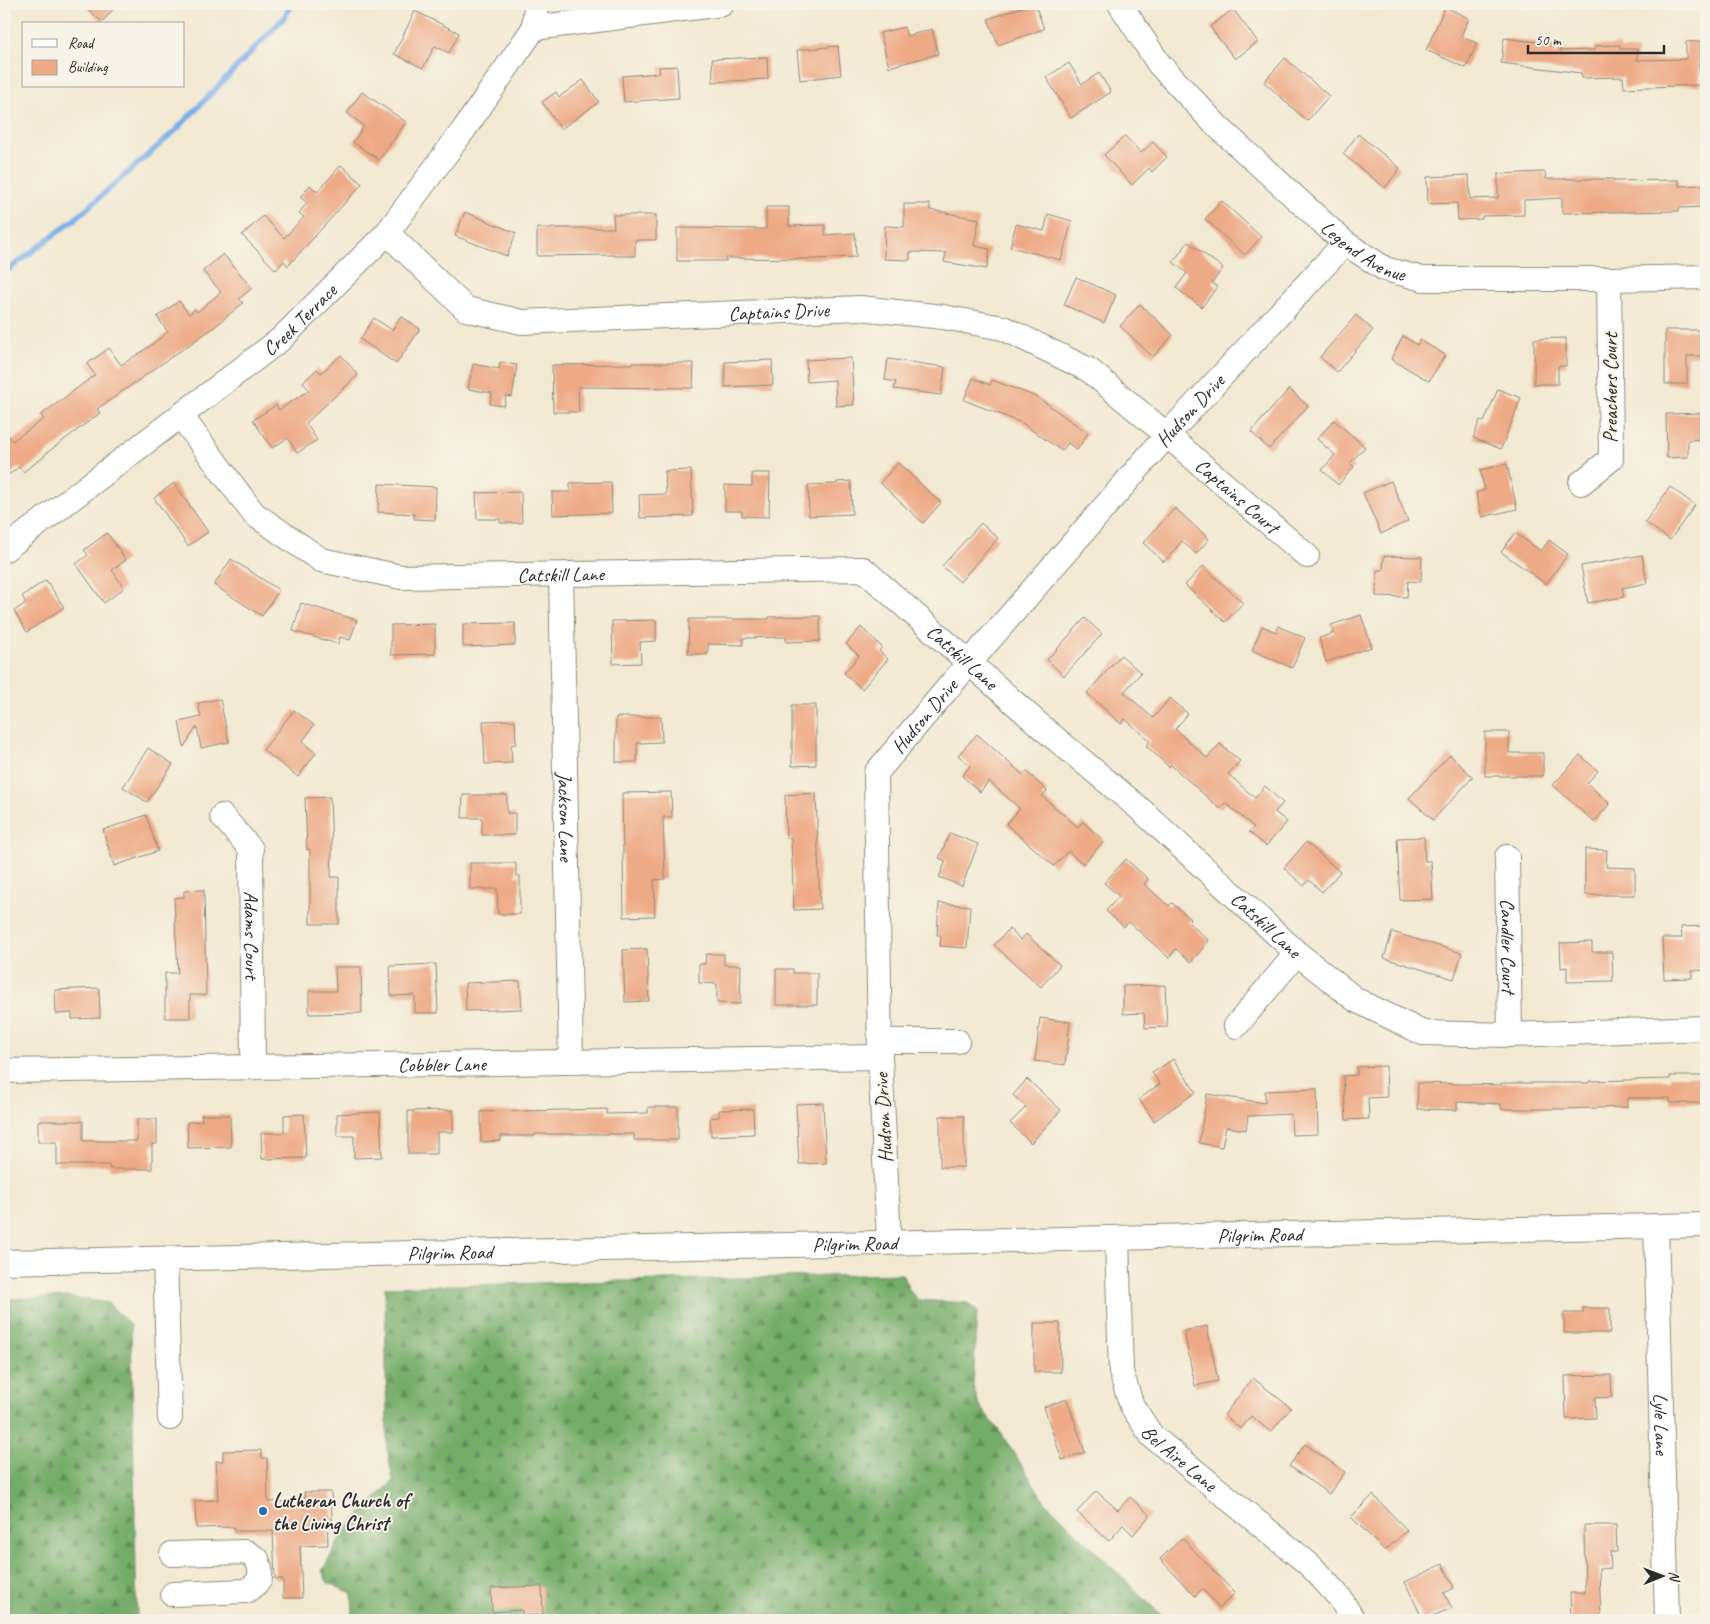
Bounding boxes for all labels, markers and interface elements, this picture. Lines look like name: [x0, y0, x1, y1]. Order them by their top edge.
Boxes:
legend: [22, 22, 185, 88]
scale bar: [1528, 22, 1664, 54]
text: 50 m: [1535, 31, 1562, 50]
text: Road: [68, 34, 95, 53]
text: Building: [68, 58, 108, 77]
street label: Legend Avenue: [1316, 215, 1409, 287]
street label: Creek Terrace: [258, 278, 343, 361]
street label: Captains Drive: [728, 297, 831, 326]
street label: Preachers Court: [1598, 331, 1623, 443]
street label: Hudson Drive: [1151, 368, 1231, 452]
street label: Captains Court: [1190, 453, 1286, 541]
street label: Catskill Lane: [517, 561, 606, 588]
street label: Catskill Lane: [921, 619, 1004, 696]
street label: Hudson Drive: [886, 673, 964, 759]
street label: Jackson Lane: [552, 771, 579, 863]
street label: Catskill Lane: [1225, 887, 1307, 965]
street label: Adams Court: [238, 891, 264, 982]
street label: Candler Court: [1495, 898, 1521, 997]
street label: Cobbler Lane: [398, 1051, 488, 1078]
street label: Hudson Drive: [869, 1071, 898, 1164]
street label: Pilgrim Road: [1217, 1222, 1306, 1249]
street label: Pilgrim Road: [812, 1231, 901, 1257]
street label: Pilgrim Road: [407, 1239, 496, 1266]
street label: Lyle Lane: [1648, 1393, 1674, 1457]
street label: Bel Aire Lane: [1136, 1421, 1223, 1498]
place label: Lutheran Church of the Living Christ: [273, 1488, 413, 1536]
marker: Lutheran Church of the Living Christ: [257, 1505, 269, 1517]
north arrow: [1638, 1552, 1688, 1602]
text: N: [1666, 1571, 1683, 1583]

